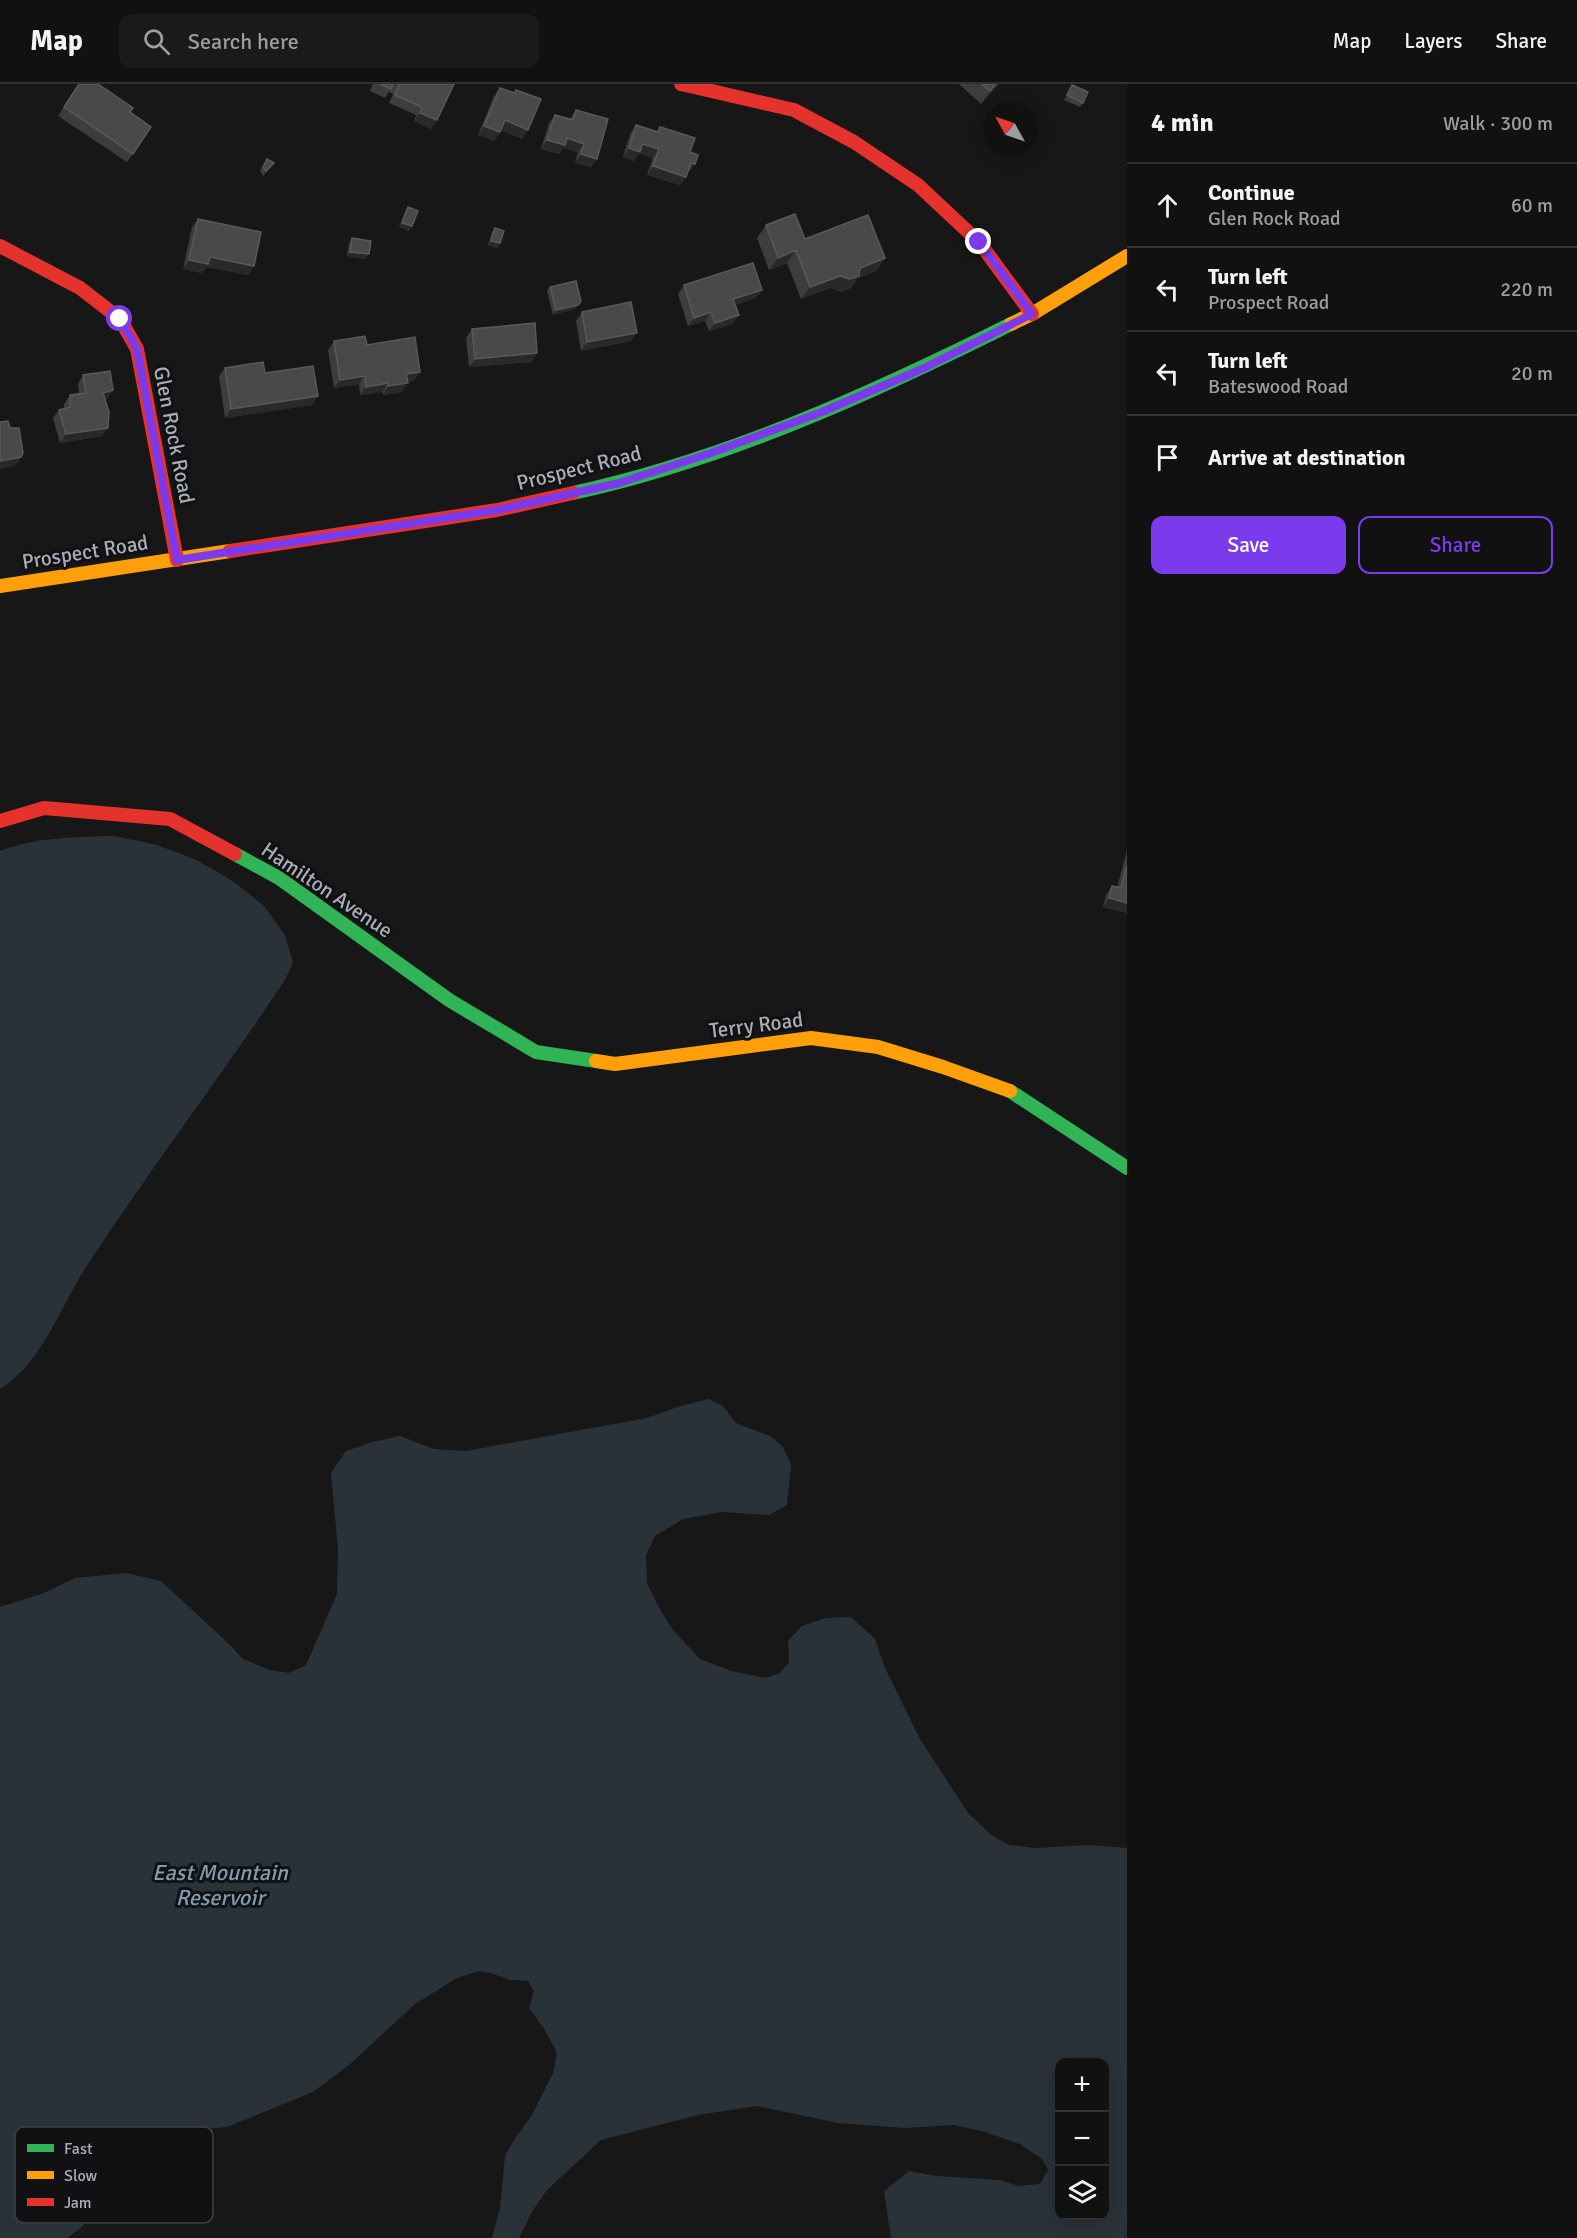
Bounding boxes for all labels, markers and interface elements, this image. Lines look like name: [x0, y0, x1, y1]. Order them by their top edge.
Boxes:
search box: [119, 14, 539, 68]
text: Map: [30, 24, 83, 58]
icon: search: [140, 25, 173, 58]
text: Search here: [188, 28, 299, 55]
text: Map: [1333, 28, 1371, 54]
text: Layers: [1404, 28, 1462, 54]
text: Share: [1495, 28, 1547, 54]
north arrow: [983, 102, 1037, 156]
text: 4 min: [1151, 107, 1214, 139]
text: Walk · 300 m: [1443, 111, 1553, 136]
text: Continue: [1208, 179, 1295, 206]
icon: ahead: [1151, 189, 1184, 222]
text: 60 m: [1511, 193, 1553, 218]
text: Glen Rock Road: [1208, 206, 1341, 231]
route end: [965, 228, 991, 254]
text: Turn left: [1208, 263, 1288, 290]
icon: left: [1151, 273, 1184, 306]
text: 220 m: [1500, 277, 1553, 302]
text: Prospect Road: [1208, 290, 1329, 315]
route start: [106, 305, 132, 331]
text: Turn left: [1208, 347, 1288, 374]
icon: left: [1151, 357, 1184, 390]
text: 20 m: [1511, 361, 1553, 386]
street label: Glen Rock Road: [148, 364, 200, 506]
text: Bateswood Road: [1208, 374, 1348, 399]
street label: Prospect Road: [514, 440, 644, 496]
icon: arrive: [1151, 441, 1184, 474]
text: Arrive at destination: [1208, 444, 1405, 471]
button: Save: [1151, 516, 1346, 574]
button: Share: [1358, 516, 1553, 574]
street label: Prospect Road: [20, 529, 150, 575]
street label: Hamilton Avenue: [256, 836, 398, 944]
street label: Terry Road: [708, 1006, 804, 1044]
water label: East Mountain Reservoir: [152, 1859, 289, 1911]
map controls: [1055, 2058, 1109, 2220]
button: +: [1055, 2058, 1109, 2112]
button: −: [1055, 2112, 1109, 2166]
legend: [15, 2127, 213, 2223]
text: Fast: [64, 2139, 93, 2159]
text: Slow: [64, 2166, 98, 2186]
button: layers: [1055, 2166, 1109, 2220]
text: Jam: [64, 2193, 92, 2213]

